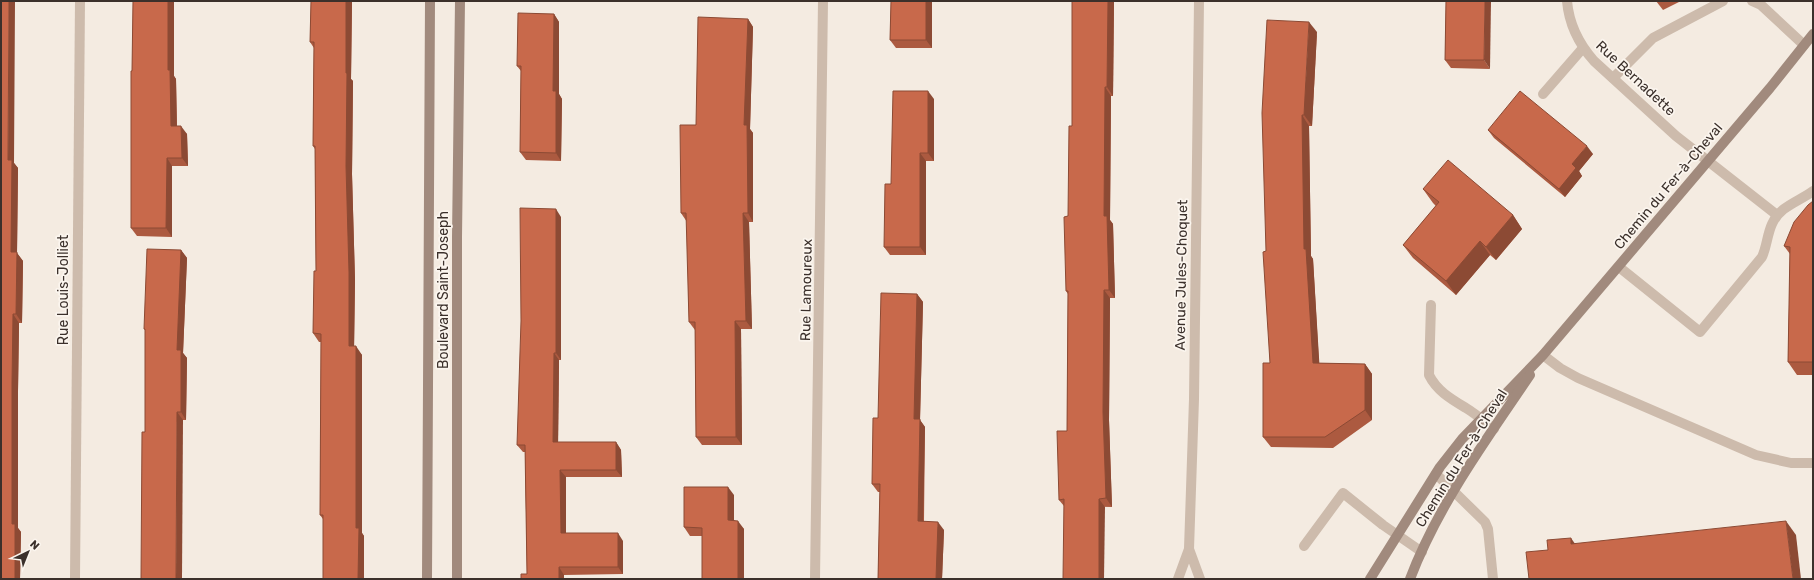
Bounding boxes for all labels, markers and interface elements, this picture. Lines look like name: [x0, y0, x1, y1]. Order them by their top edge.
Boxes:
street label: Rue Bernadette: [1592, 37, 1679, 120]
street label: Chemin du Fer-à-Cheval: [1611, 120, 1726, 253]
street label: Avenue Jules-Choquet: [1172, 199, 1191, 350]
street label: Boulevard Saint-Joseph: [435, 211, 452, 369]
street label: Rue Louis-Jolliet: [55, 234, 72, 345]
street label: Rue Lamoureux: [797, 238, 816, 341]
street label: Chemin du Fer-à-Cheval: [1412, 386, 1511, 530]
north arrow: [8, 532, 48, 572]
text: N: [27, 538, 42, 553]

